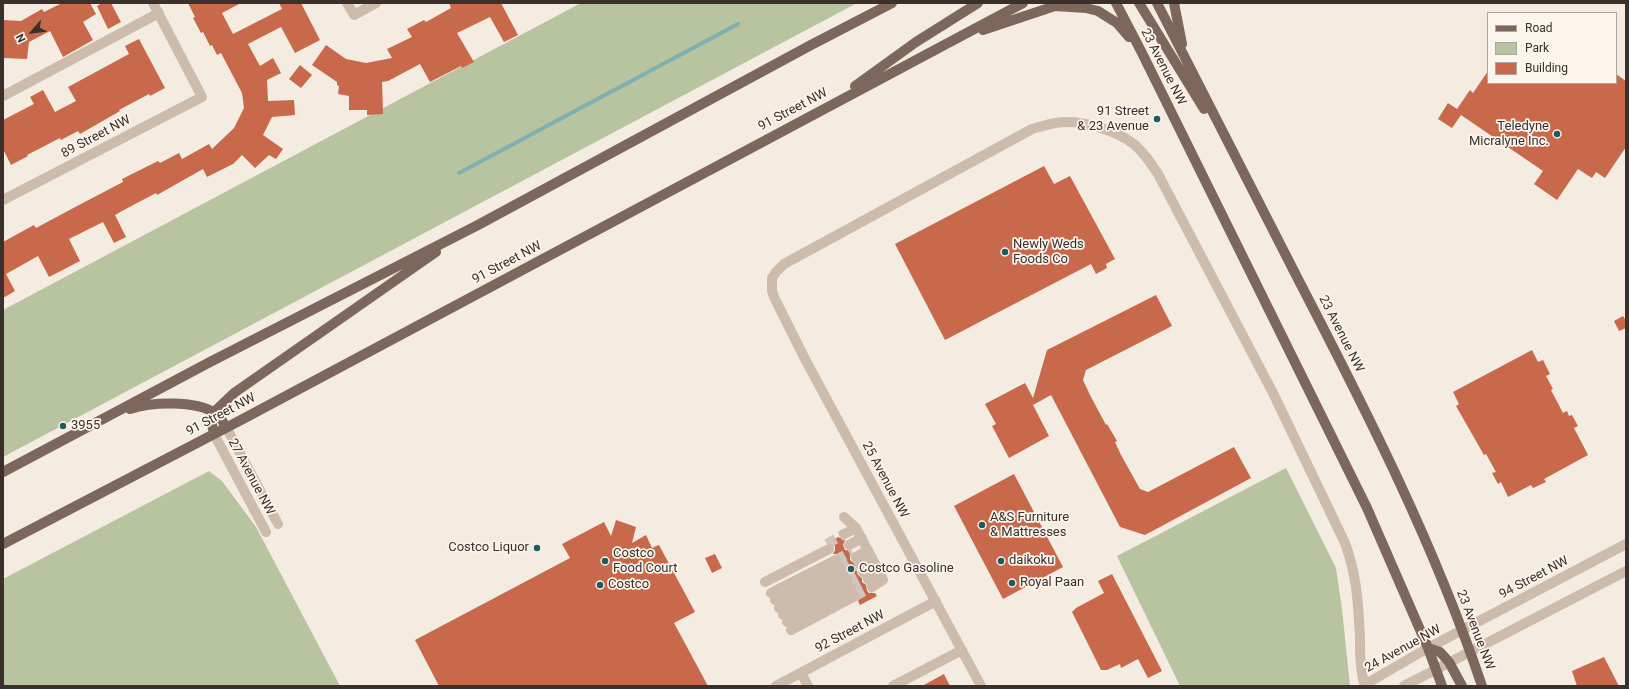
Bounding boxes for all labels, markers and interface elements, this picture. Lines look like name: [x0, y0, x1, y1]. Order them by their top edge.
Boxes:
north arrow: [12, 12, 52, 52]
legend: [1487, 12, 1617, 84]
text: Road: [1525, 21, 1553, 35]
street label: 23 Avenue NW: [1137, 26, 1189, 108]
text: N: [13, 31, 29, 44]
text: Park: [1525, 41, 1549, 55]
text: Building: [1525, 61, 1568, 75]
street label: 91 Street NW: [756, 85, 830, 135]
place label: 91 Street & 23 Avenue: [1077, 104, 1149, 135]
street label: 89 Street NW: [59, 112, 133, 162]
marker: 91 Street & 23 Avenue: [1152, 114, 1162, 124]
place label: Teledyne Micralyne Inc.: [1469, 119, 1549, 150]
marker: Teledyne Micralyne Inc.: [1552, 129, 1562, 139]
place label: Newly Weds Foods Co: [1013, 237, 1084, 268]
street label: 91 Street NW: [470, 238, 544, 288]
marker: Newly Weds Foods Co: [1000, 247, 1010, 257]
street label: 23 Avenue NW: [1315, 293, 1367, 375]
street label: 91 Street NW: [184, 390, 258, 440]
place label: 3955: [71, 418, 100, 434]
marker: 3955: [58, 421, 68, 431]
street label: 27 Avenue NW: [224, 436, 278, 518]
street label: 25 Avenue NW: [858, 439, 912, 521]
place label: A&S Furniture & Mattresses: [990, 510, 1069, 541]
marker: A&S Furniture & Mattresses: [977, 520, 987, 530]
place label: Costco Liquor: [448, 540, 529, 556]
marker: Costco Liquor: [532, 543, 542, 553]
place label: Costco Food Court: [613, 546, 677, 577]
place label: daikoku: [1009, 553, 1054, 569]
street label: 94 Street NW: [1497, 553, 1571, 603]
marker: Costco Food Court: [600, 556, 610, 566]
marker: daikoku: [996, 556, 1006, 566]
place label: Costco Gasoline: [859, 561, 954, 577]
marker: Costco Gasoline: [846, 564, 856, 574]
place label: Royal Paan: [1020, 575, 1084, 591]
place label: Costco: [608, 577, 649, 593]
marker: Royal Paan: [1007, 578, 1017, 588]
marker: Costco: [595, 580, 605, 590]
street label: 23 Avenue NW: [1453, 588, 1497, 672]
street label: 92 Street NW: [813, 607, 887, 657]
street label: 24 Avenue NW: [1362, 622, 1444, 676]

